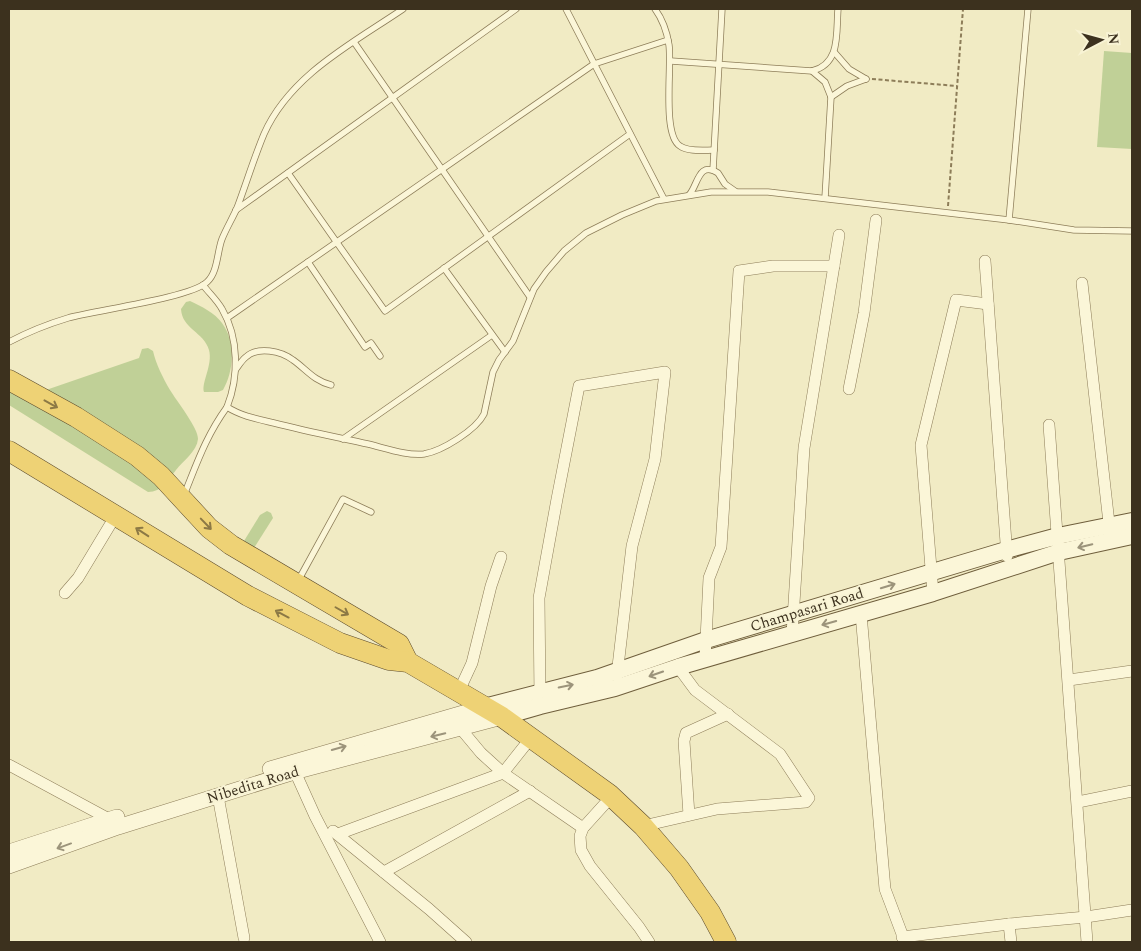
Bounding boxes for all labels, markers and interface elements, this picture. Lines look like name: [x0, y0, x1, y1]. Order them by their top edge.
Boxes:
north arrow: [1076, 15, 1126, 65]
text: N: [1102, 32, 1124, 45]
one-way arrow: [44, 399, 58, 409]
one-way arrow: [200, 518, 212, 530]
one-way arrow: [135, 526, 149, 537]
one-way arrow: [1077, 542, 1093, 551]
one-way arrow: [879, 580, 895, 590]
street label: Champasari Road: [747, 582, 867, 638]
one-way arrow: [335, 607, 349, 617]
one-way arrow: [275, 609, 290, 618]
one-way arrow: [821, 619, 837, 629]
one-way arrow: [649, 670, 664, 679]
one-way arrow: [557, 681, 573, 691]
one-way arrow: [431, 731, 447, 740]
one-way arrow: [331, 743, 347, 753]
street label: Nibedita Road: [204, 760, 302, 810]
one-way arrow: [57, 842, 73, 851]

